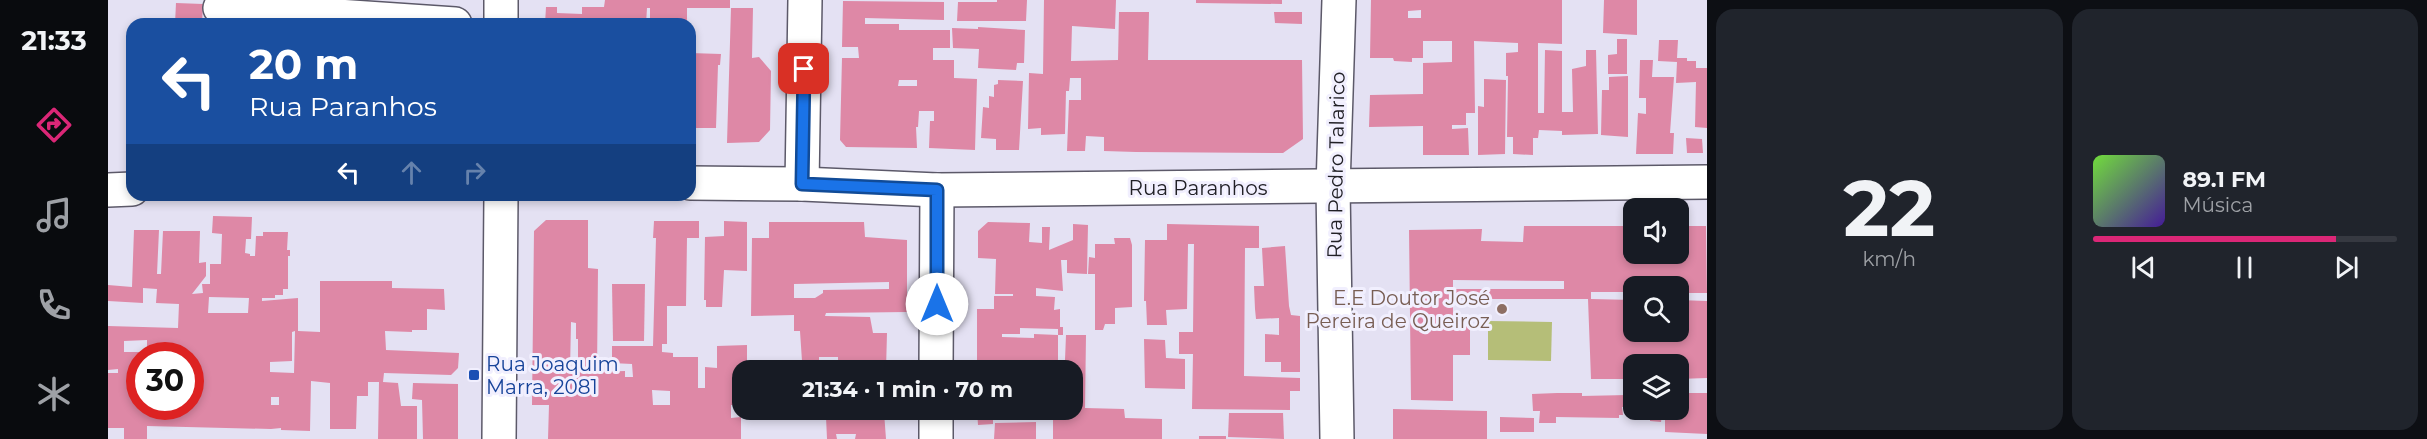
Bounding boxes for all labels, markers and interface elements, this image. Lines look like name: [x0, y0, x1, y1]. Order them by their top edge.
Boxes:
text: 21:33: [21, 24, 87, 57]
text: 20 m: [249, 38, 358, 90]
icon: left: [150, 42, 228, 120]
pin: [778, 43, 829, 94]
icon: arrive: [787, 52, 820, 85]
street label: Rua Pedro Talarico: [1322, 71, 1350, 259]
text: Rua Paranhos: [249, 90, 437, 123]
icon: directions: [33, 104, 75, 146]
icon: left: [332, 156, 365, 189]
icon: ahead: [395, 156, 428, 189]
icon: right: [458, 156, 491, 189]
text: 22: [1843, 160, 1935, 256]
text: 89.1 FM: [2183, 166, 2266, 193]
street label: Rua Paranhos: [1128, 176, 1268, 200]
text: Música: [2183, 193, 2253, 217]
icon: music: [33, 194, 75, 236]
map controls: [1623, 198, 1689, 420]
button: sound: [1623, 198, 1689, 264]
text: km/h: [1863, 247, 1916, 271]
icon: previous: [2127, 251, 2160, 284]
icon: pause: [2228, 251, 2261, 284]
icon: next: [2330, 251, 2363, 284]
position arrow: [905, 272, 969, 336]
button: search: [1623, 276, 1689, 342]
icon: phone: [33, 284, 75, 326]
place label: E.E Doutor José Pereira de Queiroz: [1305, 286, 1490, 333]
marker: E.E Doutor José Pereira de Queiroz: [1495, 302, 1509, 316]
speed limit sign: 30: [126, 342, 204, 420]
place label: Rua Joaquim Marra, 2081: [486, 352, 619, 399]
button: layers: [1623, 354, 1689, 420]
marker: Rua Joaquim Marra, 2081: [467, 368, 481, 382]
icon: climate: [33, 373, 75, 415]
text: 21:34 · 1 min · 70 m: [802, 376, 1013, 403]

